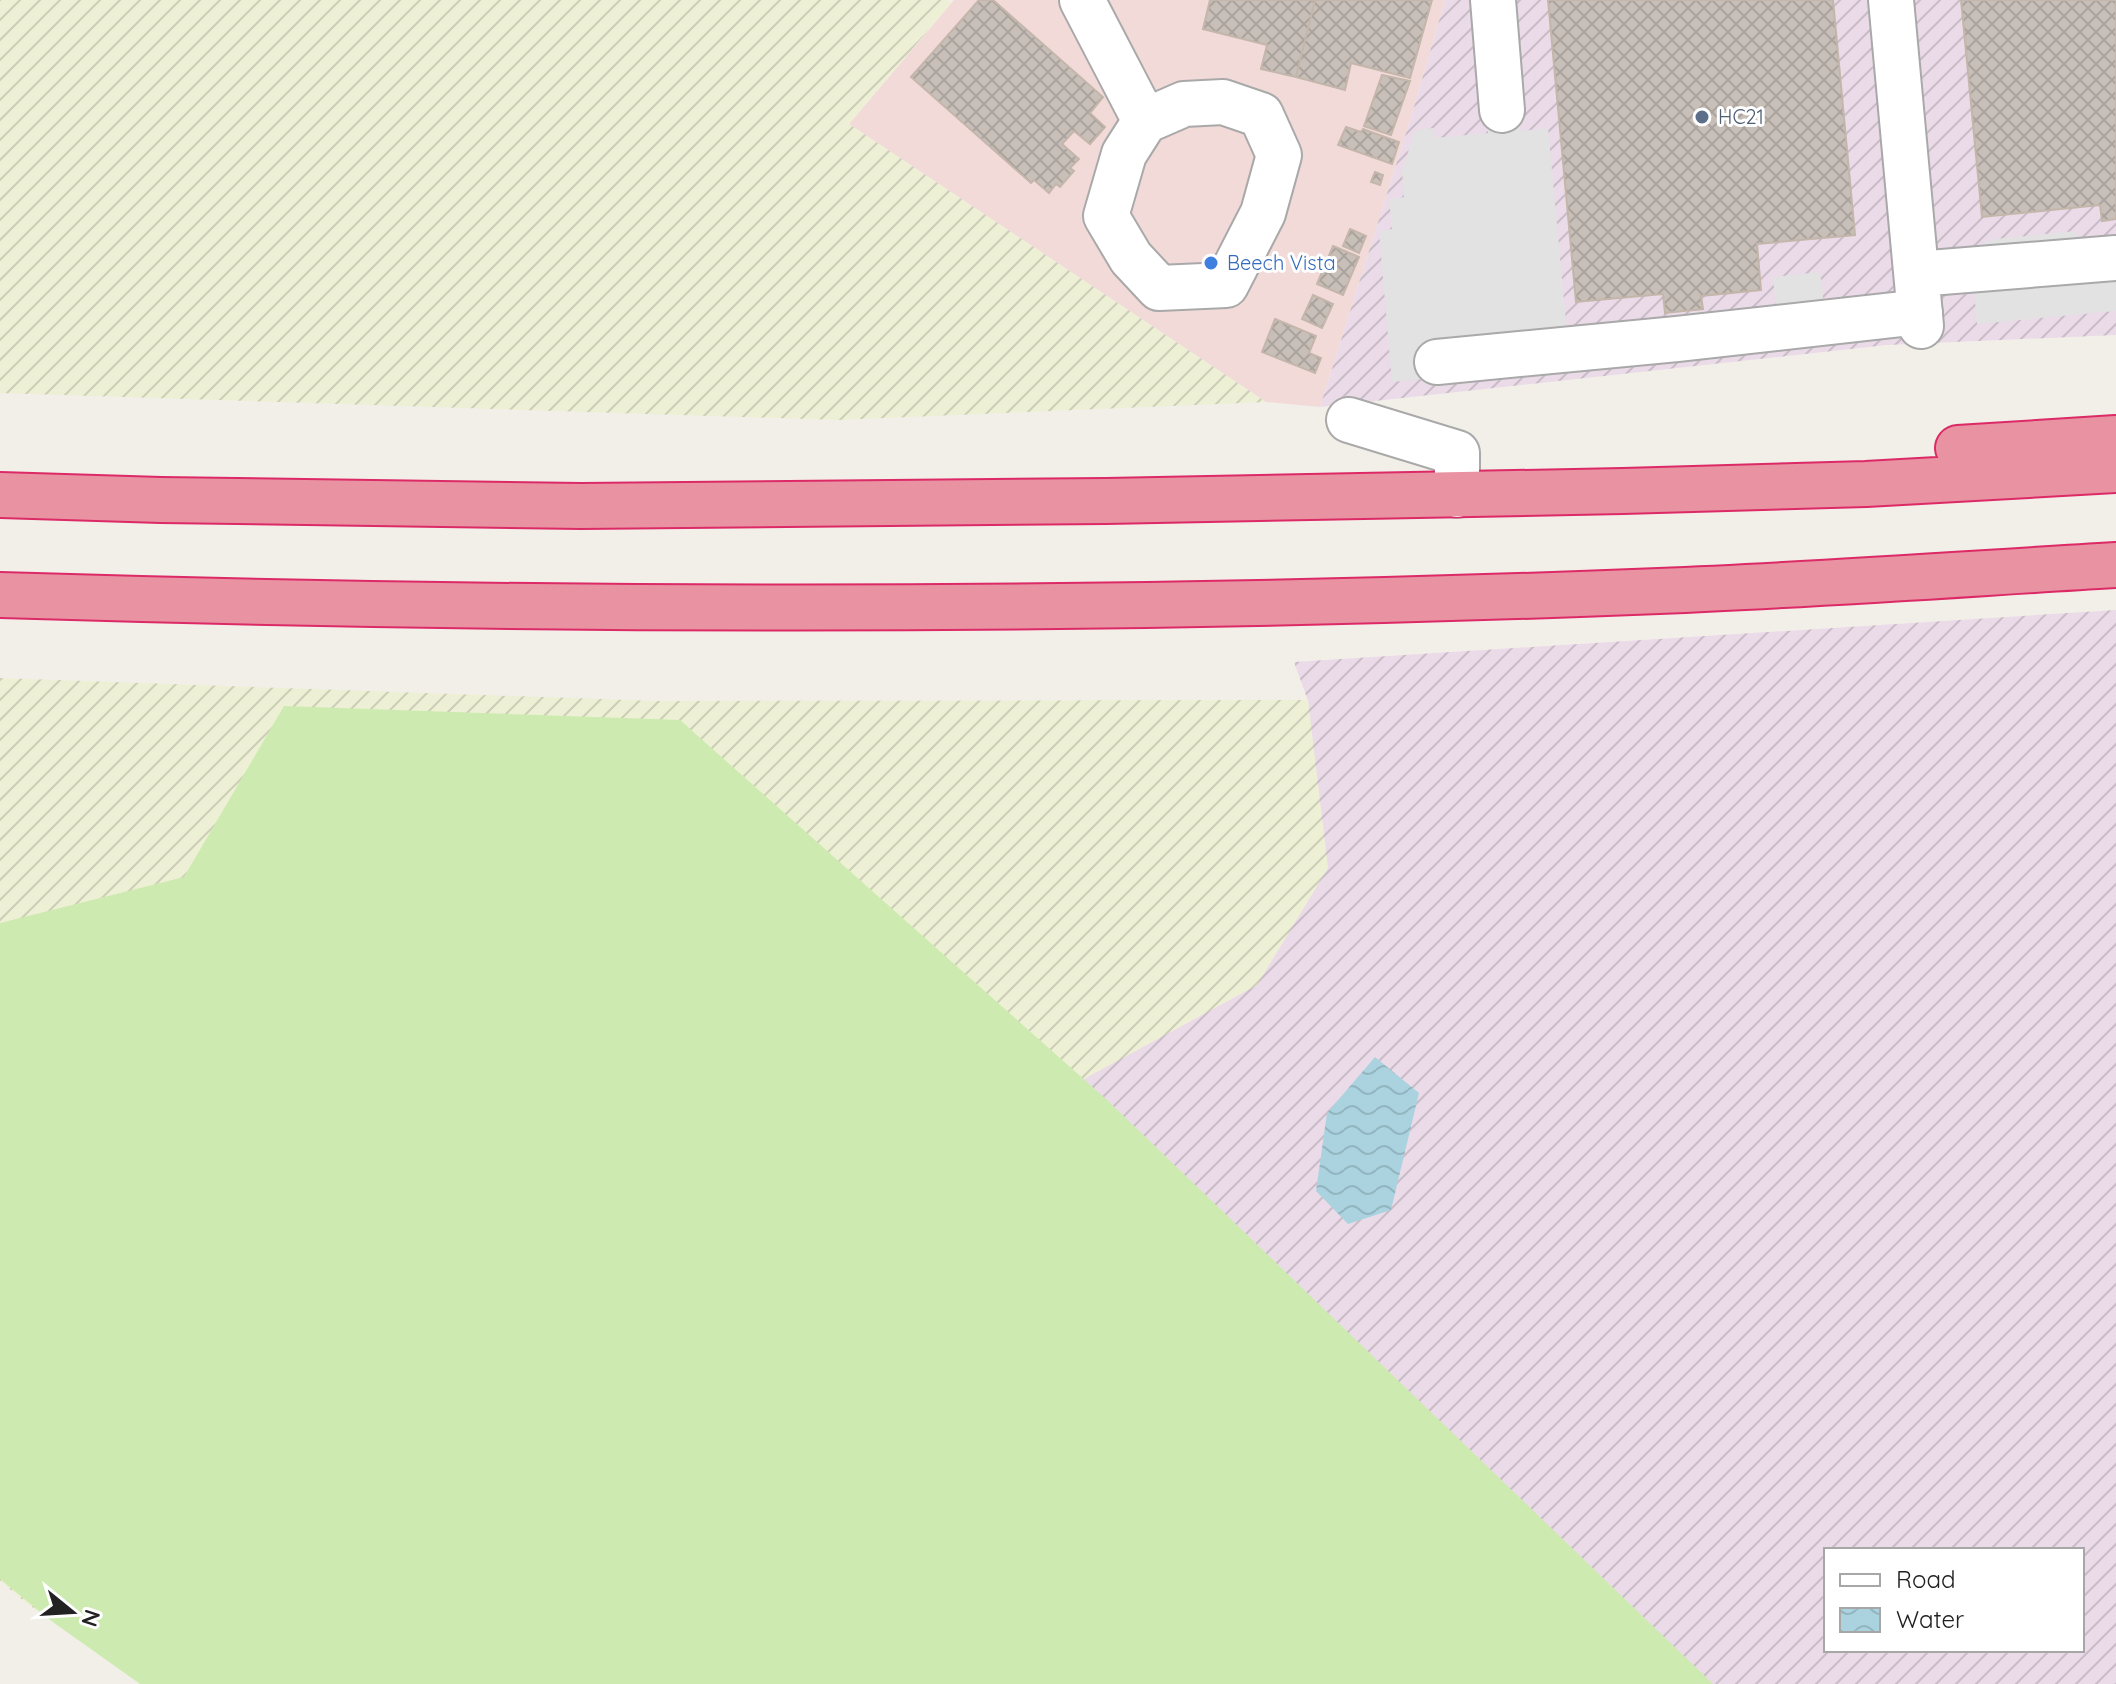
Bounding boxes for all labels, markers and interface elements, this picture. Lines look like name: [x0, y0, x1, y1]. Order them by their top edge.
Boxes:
place label: HC21: [1718, 104, 1764, 129]
marker: HC21: [1693, 108, 1711, 126]
place label: Beech Vista: [1227, 250, 1336, 275]
marker: Beech Vista: [1202, 254, 1220, 272]
legend: [1824, 1548, 2084, 1652]
text: Road: [1896, 1564, 1956, 1594]
north arrow: [32, 1572, 112, 1652]
text: Water: [1896, 1604, 1964, 1634]
text: N: [75, 1606, 107, 1630]

